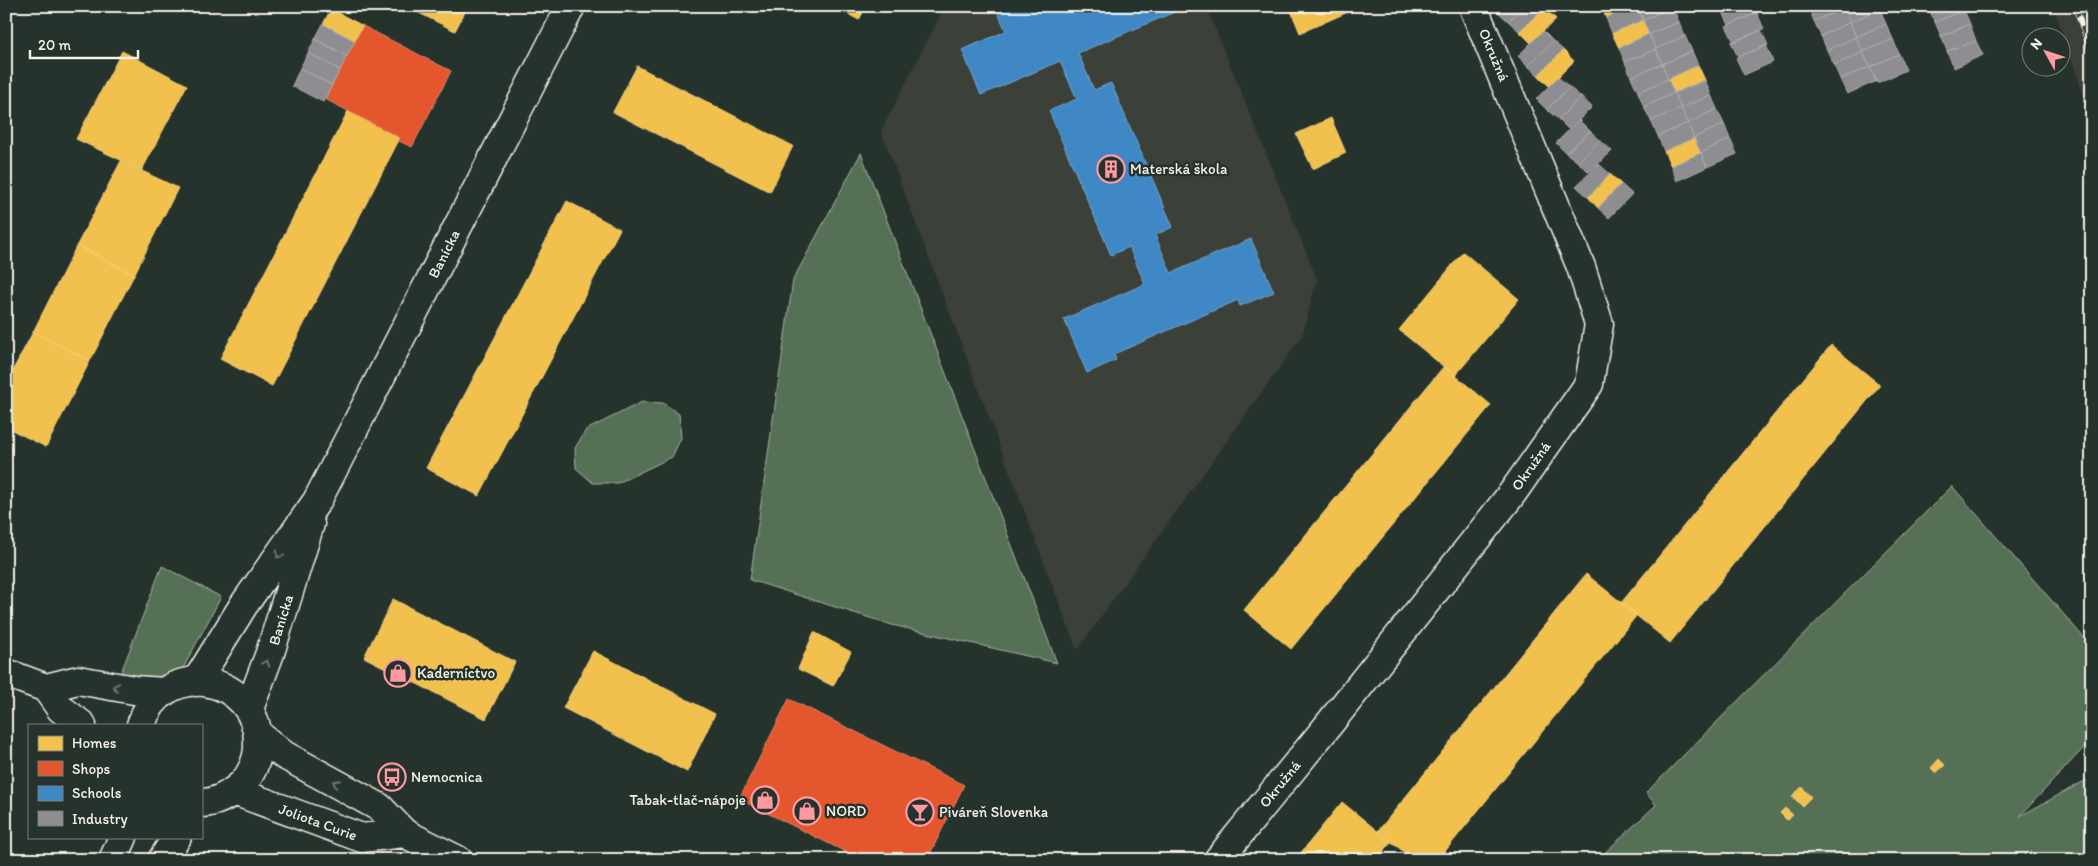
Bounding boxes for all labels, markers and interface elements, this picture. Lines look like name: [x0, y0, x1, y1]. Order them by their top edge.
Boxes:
street label: Okružná: [1475, 26, 1513, 84]
scale bar: [30, 28, 138, 60]
north arrow: [2020, 28, 2070, 78]
text: N: [2027, 35, 2046, 53]
text: 20 m: [38, 36, 72, 54]
building icon: Materská škola: [1096, 154, 1126, 184]
place label: Materská škola: [1130, 160, 1228, 178]
street label: Banícka: [424, 226, 464, 281]
street label: Okružná: [1508, 438, 1554, 494]
one-way arrow: [276, 549, 285, 559]
street label: Banícka: [265, 592, 297, 647]
shop icon: Kaderníctvo: [383, 658, 413, 688]
one-way arrow: [261, 660, 271, 668]
place label: Kaderníctvo: [417, 664, 495, 682]
one-way arrow: [111, 682, 120, 692]
legend: [28, 724, 202, 838]
text: Homes: [72, 734, 117, 752]
street label: Okružná: [1255, 756, 1305, 811]
text: Shops: [72, 760, 111, 778]
bus stop icon: Nemocnica: [377, 762, 407, 792]
place label: Nemocnica: [411, 768, 483, 786]
one-way arrow: [332, 780, 341, 790]
text: Schools: [72, 784, 122, 802]
shop icon: Tabak-tlač-nápoje: [750, 785, 780, 815]
place label: Tabak-tlač-nápoje: [629, 791, 746, 809]
shop icon: NORD: [792, 796, 822, 826]
bar icon: Piváreň Slovenka: [905, 797, 935, 827]
street label: Joliota Curie: [276, 800, 360, 844]
place label: NORD: [826, 802, 866, 820]
place label: Piváreň Slovenka: [939, 803, 1049, 821]
text: Industry: [72, 810, 128, 828]

